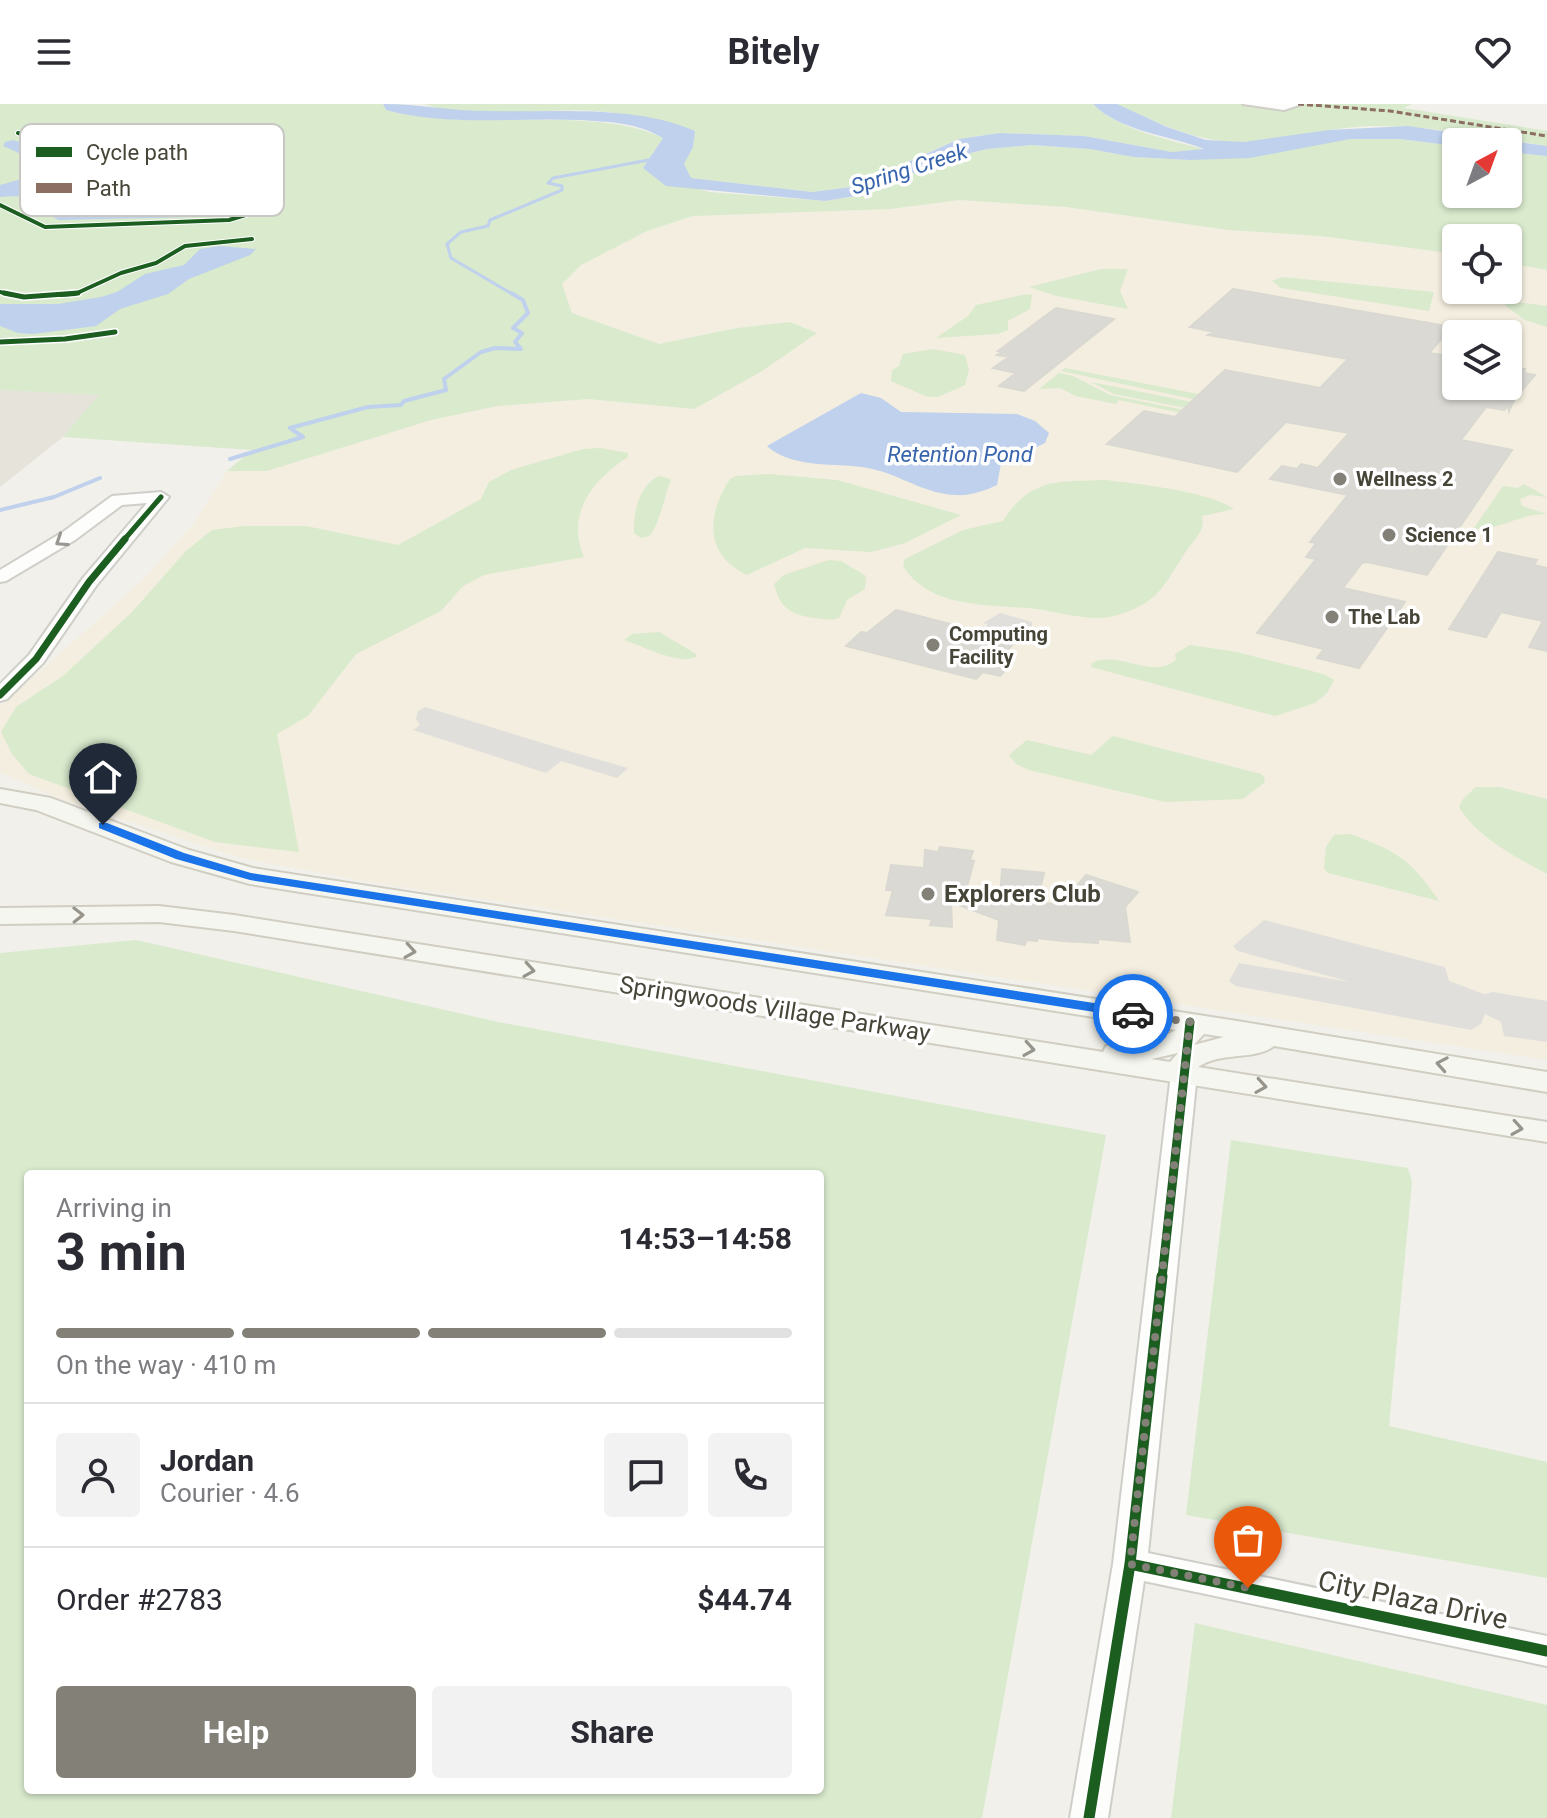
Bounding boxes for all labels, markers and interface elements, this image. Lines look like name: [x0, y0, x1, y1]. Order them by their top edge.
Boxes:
icon: menu: [32, 30, 76, 74]
icon: heart: [1471, 30, 1515, 74]
text: Bitely: [728, 31, 819, 73]
legend: [20, 124, 284, 216]
north arrow: [1442, 128, 1522, 208]
map controls: [1442, 128, 1522, 400]
water label: Spring Creek: [848, 138, 971, 200]
text: Cycle path: [86, 140, 188, 165]
text: Path: [86, 176, 131, 201]
button: locate: [1442, 224, 1522, 304]
button: layers: [1442, 320, 1522, 400]
water label: Retention Pond: [887, 442, 1034, 467]
place label: Wellness 2: [1356, 467, 1454, 491]
marker: Wellness 2: [1331, 470, 1349, 488]
place label: Science 1: [1405, 523, 1493, 547]
marker: Science 1: [1380, 526, 1398, 544]
one-way arrow: [55, 531, 69, 546]
place label: The Lab: [1348, 605, 1420, 629]
marker: The Lab: [1323, 608, 1341, 626]
place label: Computing Facility: [949, 622, 1048, 669]
marker: Computing Facility: [924, 636, 942, 654]
pin: [69, 743, 137, 825]
icon: home: [81, 755, 125, 799]
place label: Explorers Club: [944, 880, 1101, 908]
marker: Explorers Club: [919, 885, 937, 903]
one-way arrow: [72, 906, 85, 923]
one-way arrow: [403, 942, 417, 959]
one-way arrow: [522, 961, 536, 978]
street label: Springwoods Village Parkway: [618, 971, 933, 1048]
courier: [1093, 974, 1173, 1054]
icon: car: [1111, 992, 1155, 1036]
one-way arrow: [1022, 1040, 1036, 1057]
one-way arrow: [1436, 1057, 1449, 1074]
one-way arrow: [1254, 1076, 1267, 1093]
one-way arrow: [1510, 1118, 1524, 1135]
text: Arriving in: [56, 1193, 172, 1223]
text: 14:53–14:58: [618, 1221, 792, 1256]
text: 3 min: [56, 1222, 187, 1283]
text: On the way · 410 m: [56, 1350, 276, 1380]
button: person: [56, 1433, 140, 1517]
button: chat: [604, 1433, 688, 1517]
button: phone: [708, 1433, 792, 1517]
text: Jordan: [160, 1443, 254, 1478]
text: Courier · 4.6: [160, 1478, 300, 1508]
pin: [1214, 1506, 1282, 1588]
icon: bag: [1226, 1518, 1270, 1562]
street label: City Plaza Drive: [1315, 1564, 1511, 1636]
text: Order #2783: [56, 1582, 223, 1617]
text: $44.74: [697, 1582, 792, 1617]
button: Help: [56, 1686, 416, 1778]
button: Share: [432, 1686, 792, 1778]

